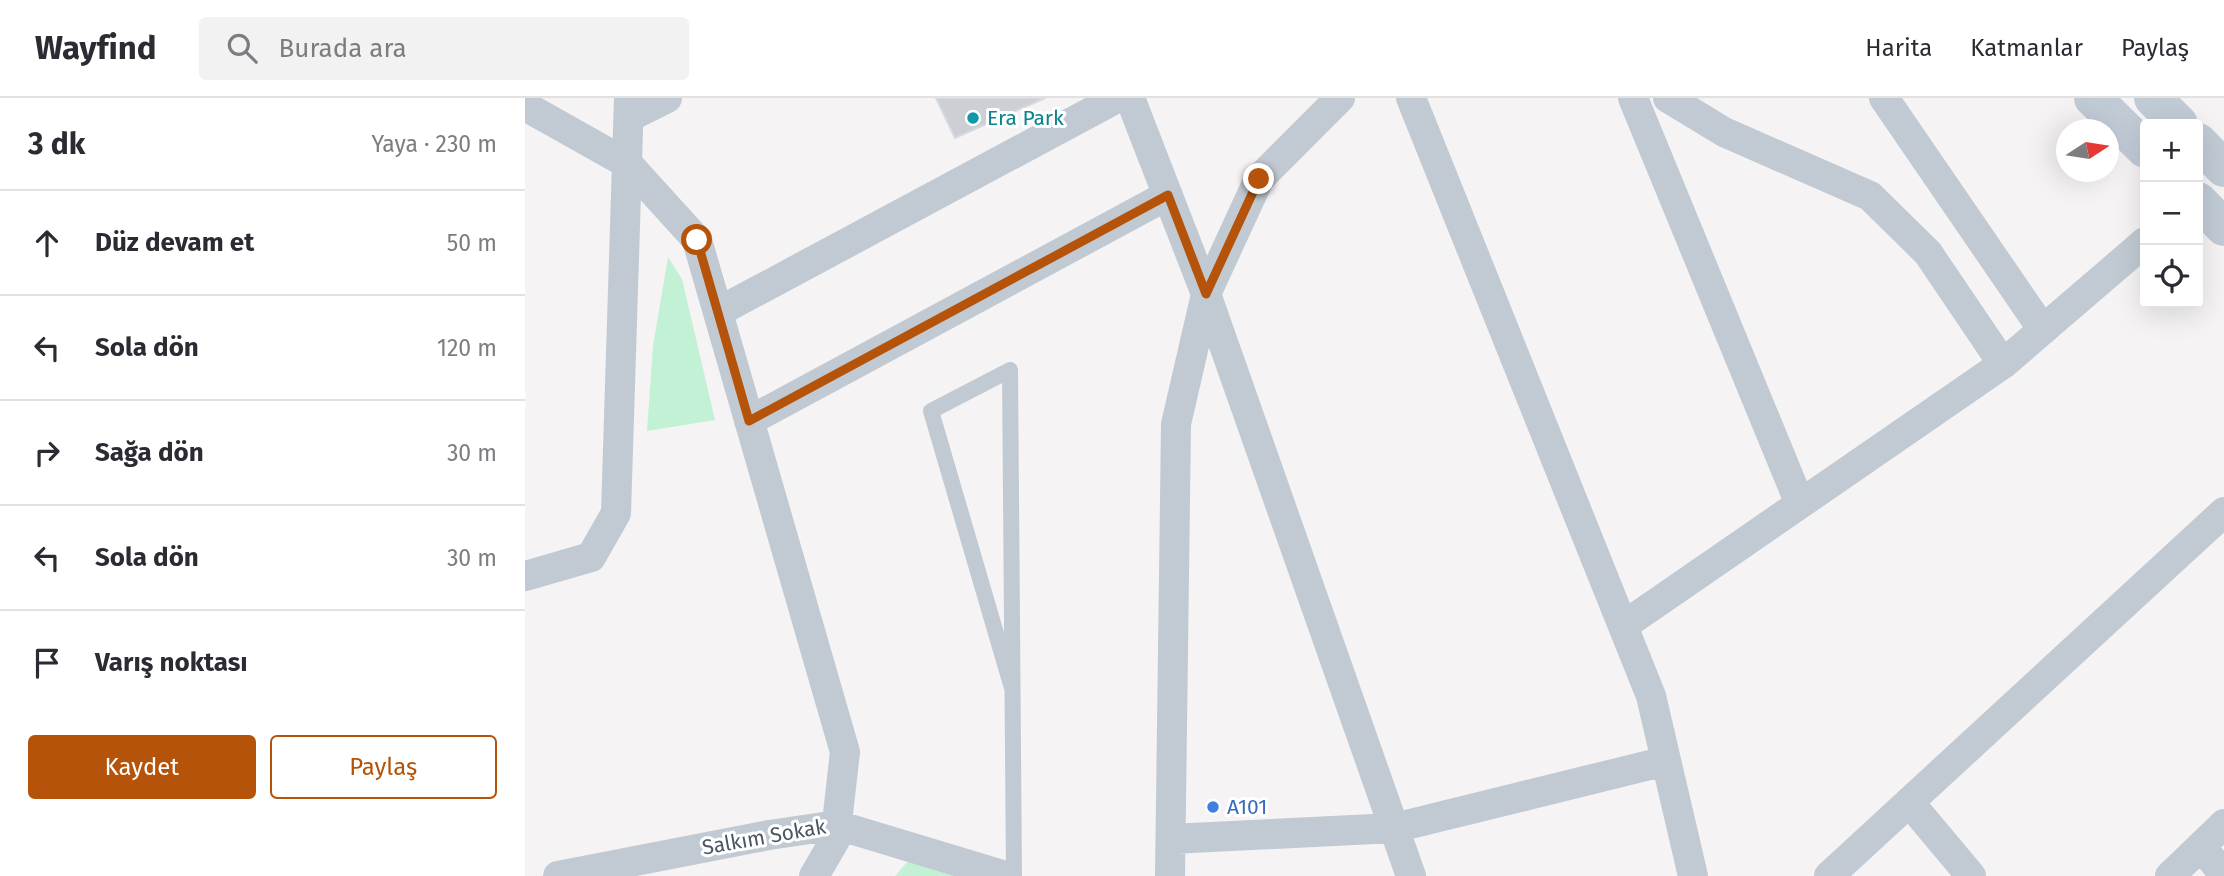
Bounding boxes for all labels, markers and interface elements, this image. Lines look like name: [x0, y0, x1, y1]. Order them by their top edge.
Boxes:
search box: [199, 17, 689, 80]
text: Wayfind: [35, 28, 157, 68]
icon: search: [223, 29, 261, 67]
text: Burada ara: [279, 33, 407, 64]
text: Harita: [1865, 34, 1932, 62]
text: Katmanlar: [1970, 34, 2083, 62]
text: Paylaş: [2121, 34, 2189, 62]
place label: Era Park: [987, 105, 1064, 131]
marker: Era Park: [965, 110, 981, 126]
north arrow: [2056, 119, 2119, 182]
map controls: [2140, 119, 2203, 308]
button: +: [2140, 119, 2203, 182]
text: 3 dk: [28, 126, 85, 162]
text: Yaya · 230 m: [371, 130, 497, 158]
route end: [1243, 163, 1274, 194]
button: −: [2140, 182, 2203, 245]
icon: ahead: [28, 224, 66, 262]
route start: [681, 224, 712, 255]
text: Düz devam et: [95, 227, 254, 258]
text: 50 m: [447, 229, 497, 257]
button: locate: [2140, 245, 2203, 308]
icon: left: [28, 329, 66, 367]
text: Sola dön: [95, 332, 199, 363]
text: 120 m: [437, 334, 497, 362]
icon: right: [28, 434, 66, 472]
text: Sağa dön: [95, 437, 204, 468]
text: 30 m: [447, 439, 497, 467]
icon: left: [28, 539, 66, 577]
text: Sola dön: [95, 542, 199, 573]
text: 30 m: [447, 544, 497, 572]
icon: arrive: [28, 644, 66, 682]
text: Varış noktası: [95, 647, 248, 678]
button: Kaydet: [28, 735, 256, 799]
button: Paylaş: [270, 735, 497, 799]
place label: A101: [1227, 794, 1267, 820]
marker: A101: [1205, 799, 1221, 815]
street label: Salkım Sokak: [700, 813, 828, 861]

